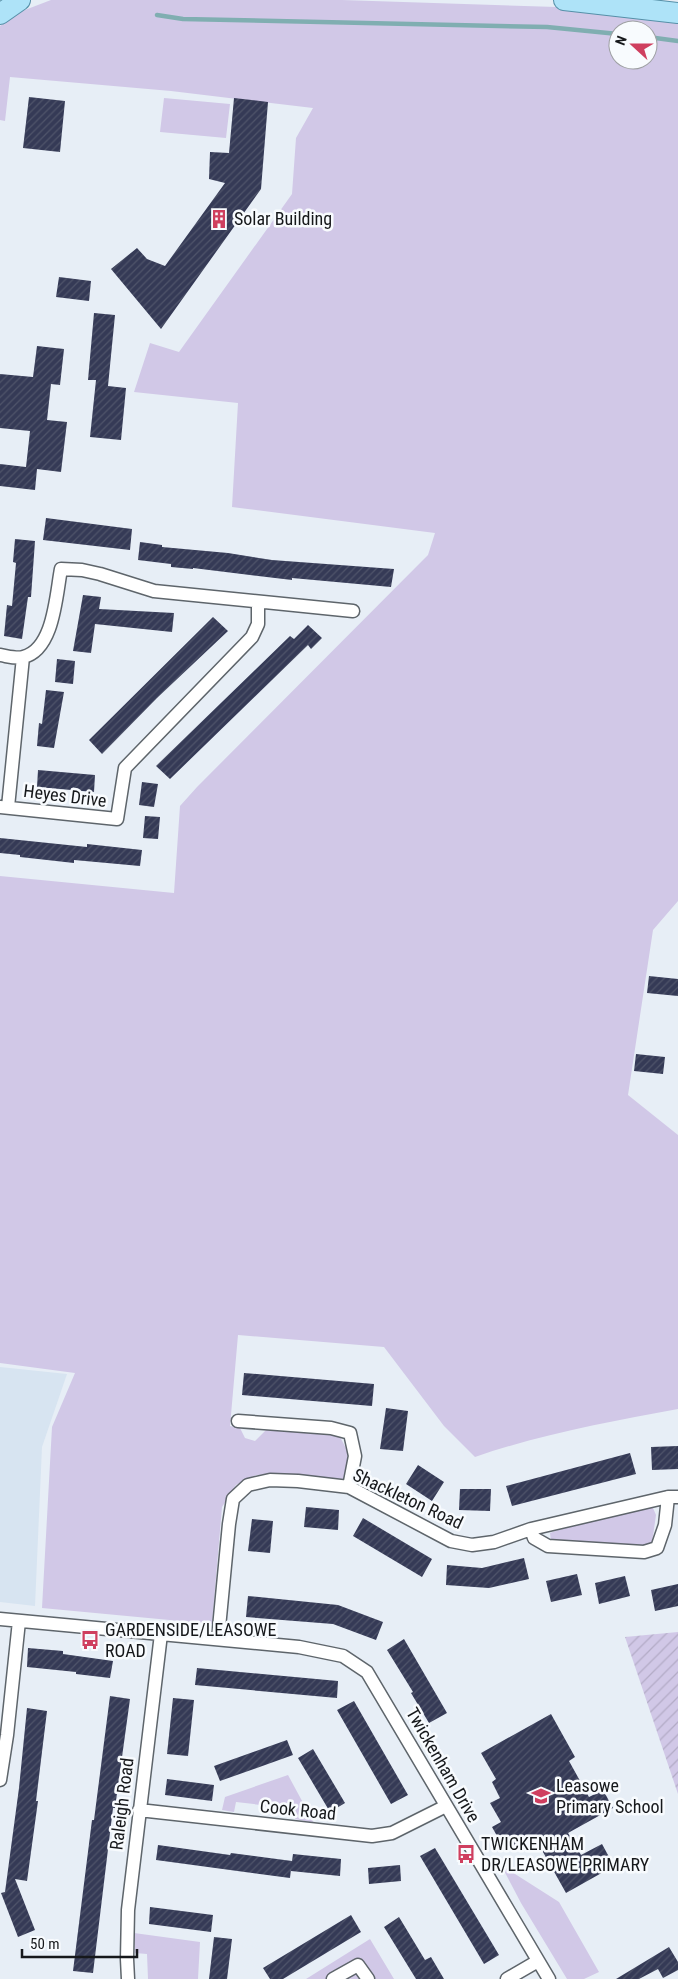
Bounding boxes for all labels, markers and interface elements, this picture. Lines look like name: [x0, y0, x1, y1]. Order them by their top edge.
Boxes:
north arrow: [608, 20, 658, 70]
text: N: [612, 33, 630, 47]
building icon: Solar Building: [208, 208, 230, 230]
place label: Solar Building: [234, 208, 332, 229]
street label: Heyes Drive: [22, 780, 108, 811]
street label: Shackleton Road: [350, 1464, 466, 1533]
place label: GARDENSIDE/LEASOWE ROAD: [105, 1619, 276, 1661]
bus stop icon: GARDENSIDE/LEASOWE ROAD: [79, 1629, 101, 1651]
street label: Twickenham Drive: [402, 1704, 485, 1826]
street label: Raleigh Road: [105, 1757, 138, 1851]
place label: Leasowe Primary School: [556, 1775, 664, 1817]
school or university icon: Leasowe Primary School: [530, 1785, 552, 1807]
street label: Cook Road: [259, 1795, 337, 1824]
place label: TWICKENHAM DR/LEASOWE PRIMARY: [481, 1833, 650, 1875]
bus stop icon: TWICKENHAM DR/LEASOWE PRIMARY: [455, 1843, 477, 1865]
scale bar: [22, 1926, 138, 1958]
text: 50 m: [30, 1935, 60, 1953]

